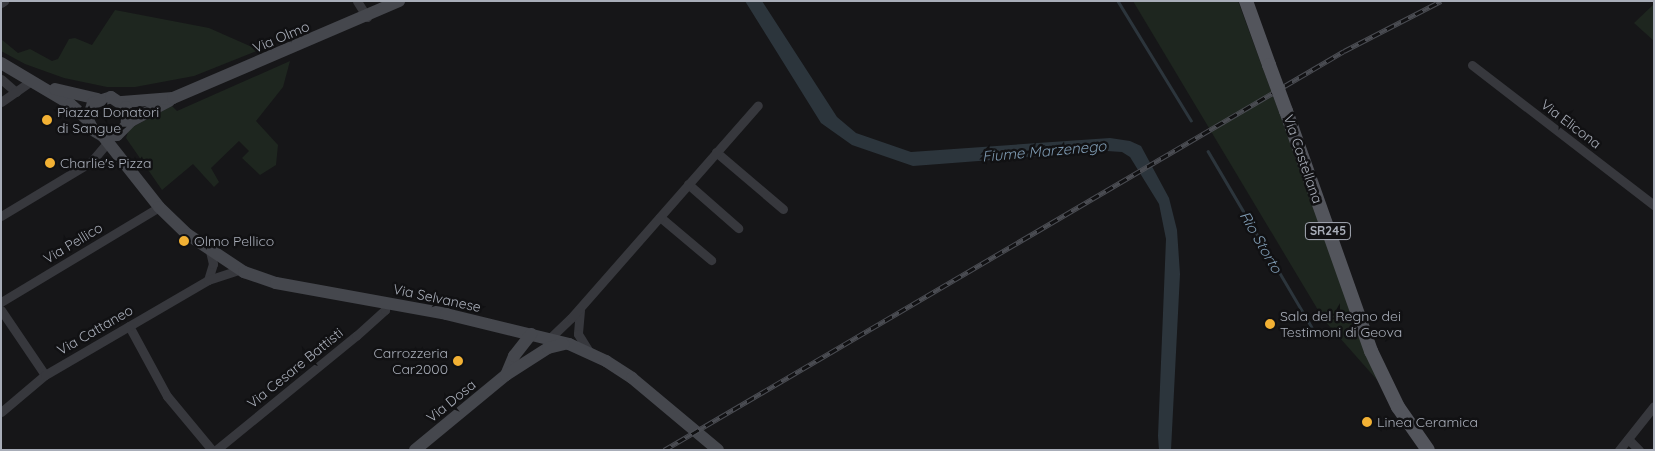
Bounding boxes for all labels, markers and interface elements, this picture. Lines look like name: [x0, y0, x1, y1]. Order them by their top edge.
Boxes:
street label: Via Olmo: [250, 18, 312, 56]
street label: Via Elicona: [1538, 96, 1604, 152]
place label: Piazza Donatori di Sangue: [57, 104, 159, 136]
street label: Via Castellana: [1280, 112, 1326, 206]
marker: Piazza Donatori di Sangue: [41, 114, 53, 126]
water label: Fiume Marzenego: [981, 137, 1107, 165]
place label: Charlie's Pizza: [60, 155, 151, 171]
marker: Charlie's Pizza: [44, 157, 56, 169]
water label: Rio Storto: [1236, 208, 1286, 276]
street label: Via Pellico: [40, 219, 106, 267]
road number: SR245: [1304, 222, 1352, 240]
place label: Olmo Pellico: [194, 233, 274, 249]
marker: Olmo Pellico: [178, 235, 190, 247]
street label: Via Selvanese: [391, 280, 483, 316]
street label: Via Cattaneo: [54, 302, 136, 358]
place label: Sala del Regno dei Testimoni di Geova: [1280, 308, 1402, 341]
marker: Sala del Regno dei Testimoni di Geova: [1264, 318, 1276, 330]
street label: Via Cesare Battisti: [244, 324, 346, 412]
place label: Carrozzeria Car2000: [374, 345, 448, 378]
marker: Carrozzeria Car2000: [452, 355, 464, 367]
street label: Via Dosa: [423, 376, 479, 426]
place label: Linea Ceramica: [1377, 414, 1478, 430]
marker: Linea Ceramica: [1361, 416, 1373, 428]

